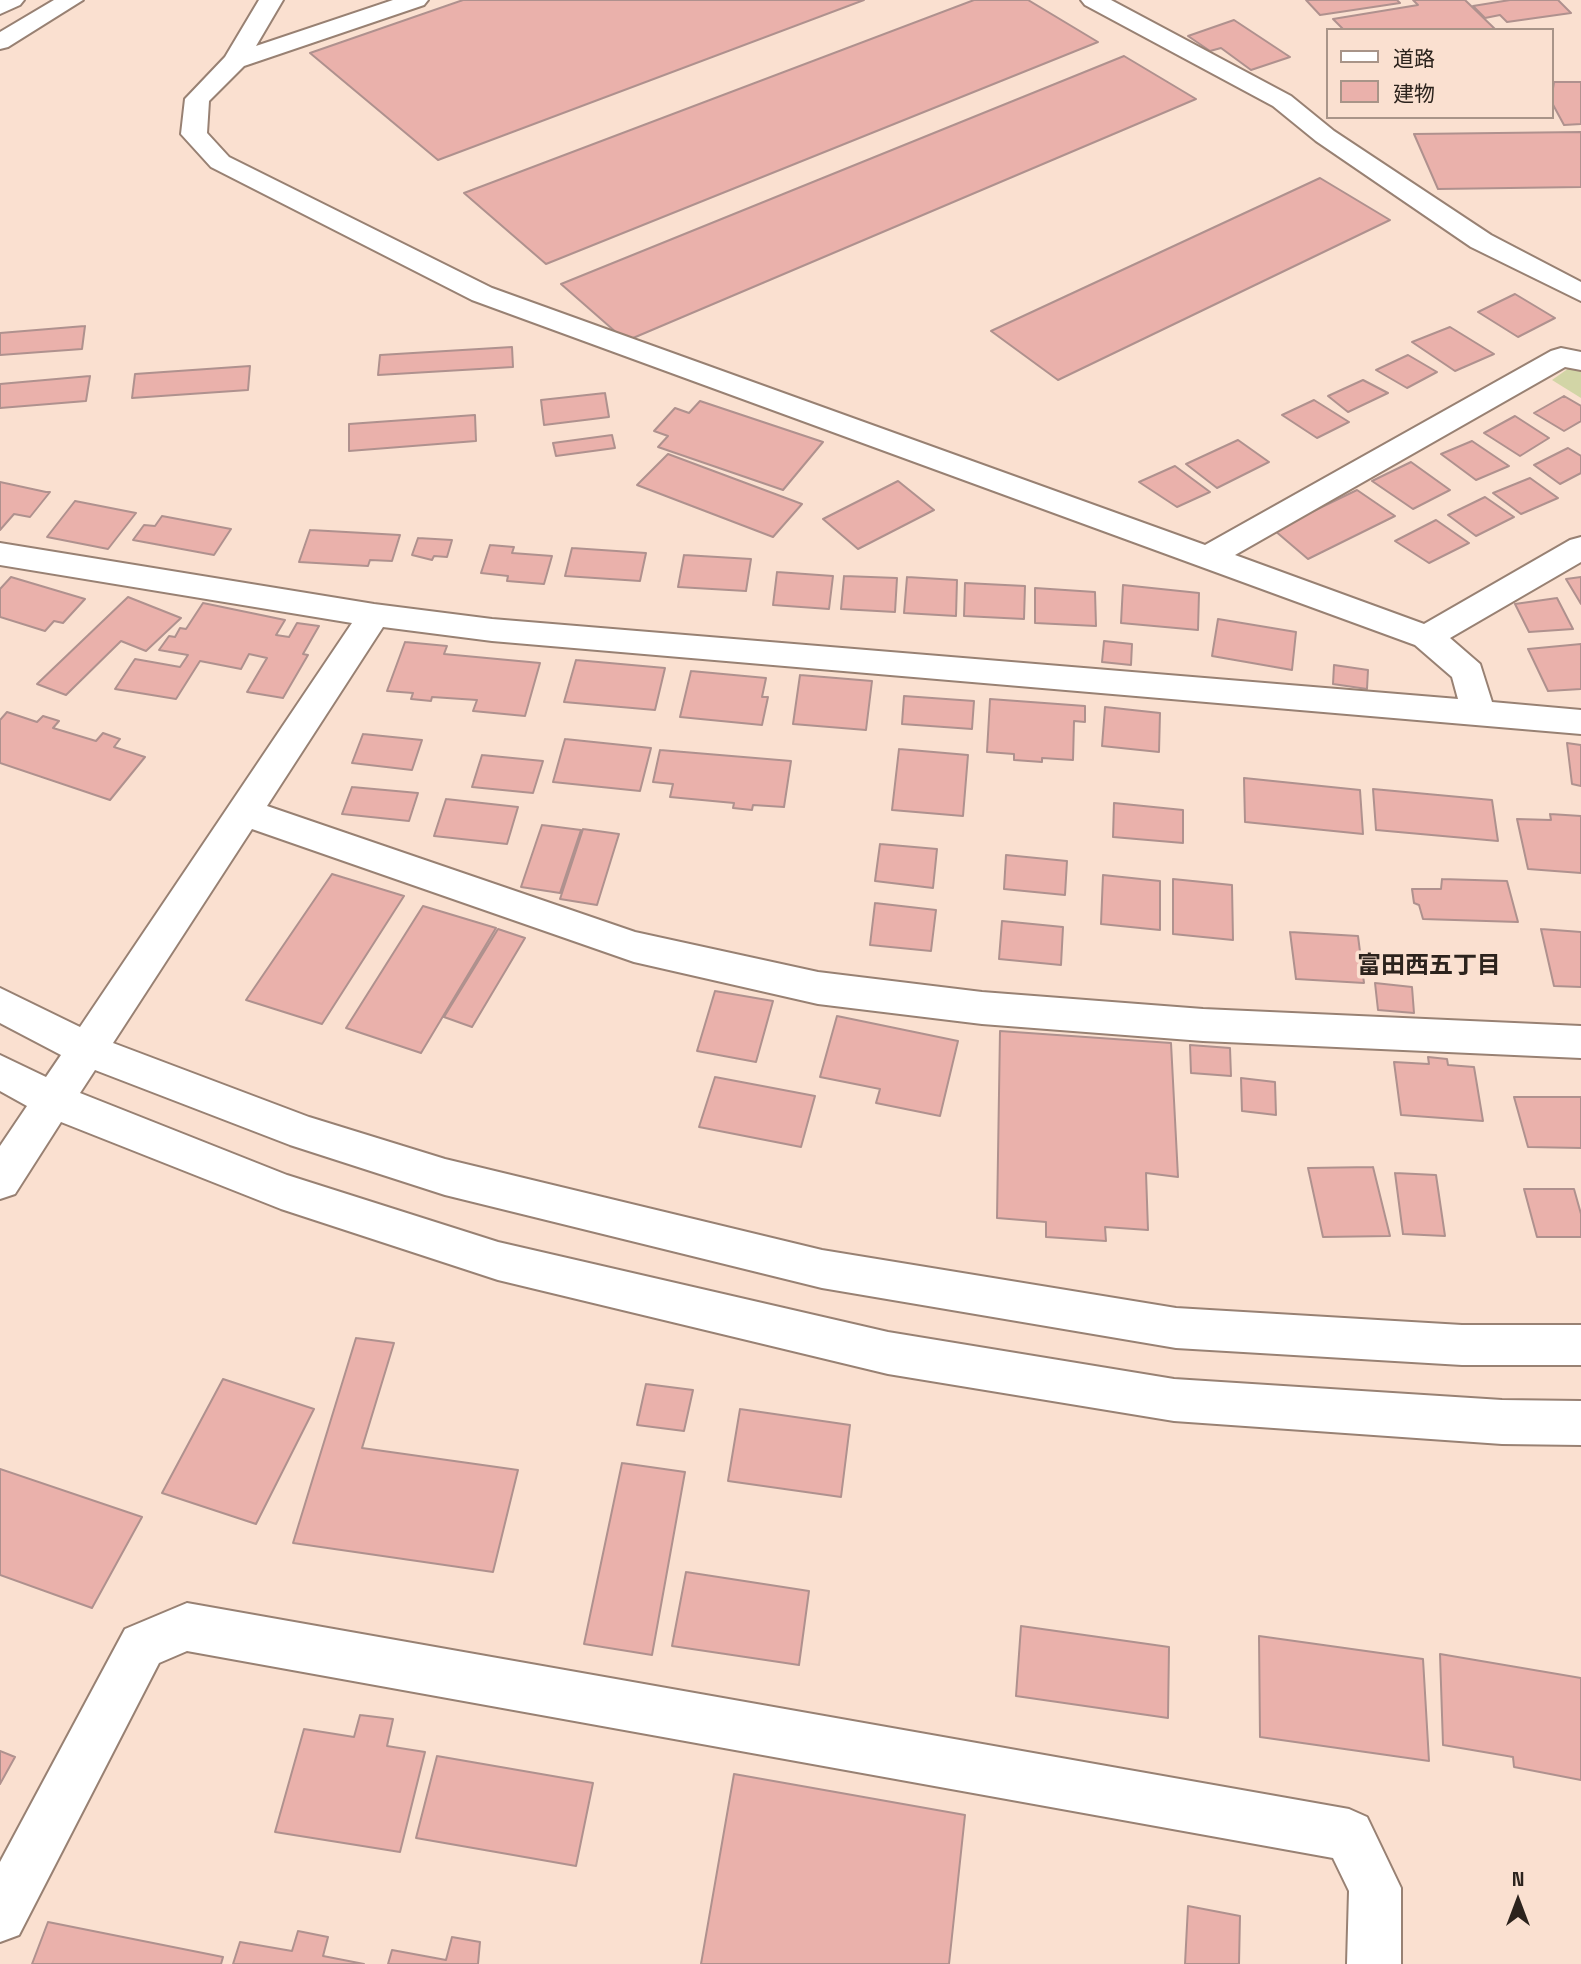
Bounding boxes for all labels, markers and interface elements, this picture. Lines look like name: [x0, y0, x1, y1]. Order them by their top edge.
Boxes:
legend: [1326, 28, 1553, 119]
text: 道路: [1393, 45, 1435, 72]
text: 建物: [1393, 80, 1435, 107]
district label: 富田西五丁目: [1357, 952, 1501, 980]
north arrow: [1483, 1866, 1553, 1936]
text: N: [1512, 1867, 1524, 1892]

